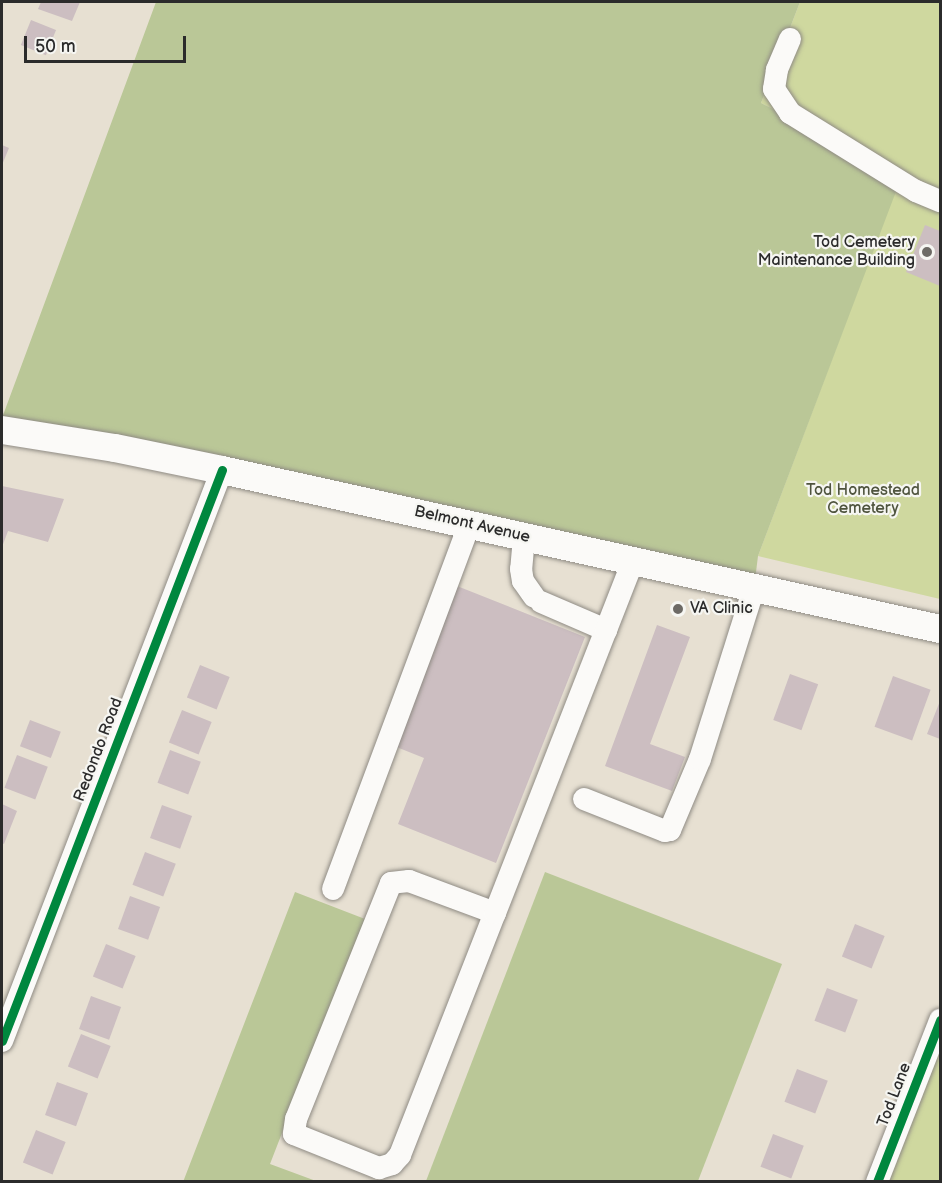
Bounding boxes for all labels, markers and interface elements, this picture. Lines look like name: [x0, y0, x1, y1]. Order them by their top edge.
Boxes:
scale bar: [27, 24, 189, 62]
text: 50 m: [35, 36, 76, 57]
place label: Tod Cemetery Maintenance Building: [758, 233, 915, 271]
marker: Tod Cemetery Maintenance Building: [920, 245, 934, 259]
park label: Tod Homestead Cemetery: [806, 481, 920, 519]
street label: Belmont Avenue: [412, 502, 532, 548]
place label: VA Clinic: [690, 599, 753, 619]
marker: VA Clinic: [671, 602, 685, 616]
street label: Redondo Road: [70, 695, 128, 805]
street label: Tod Lane: [874, 1060, 916, 1130]

